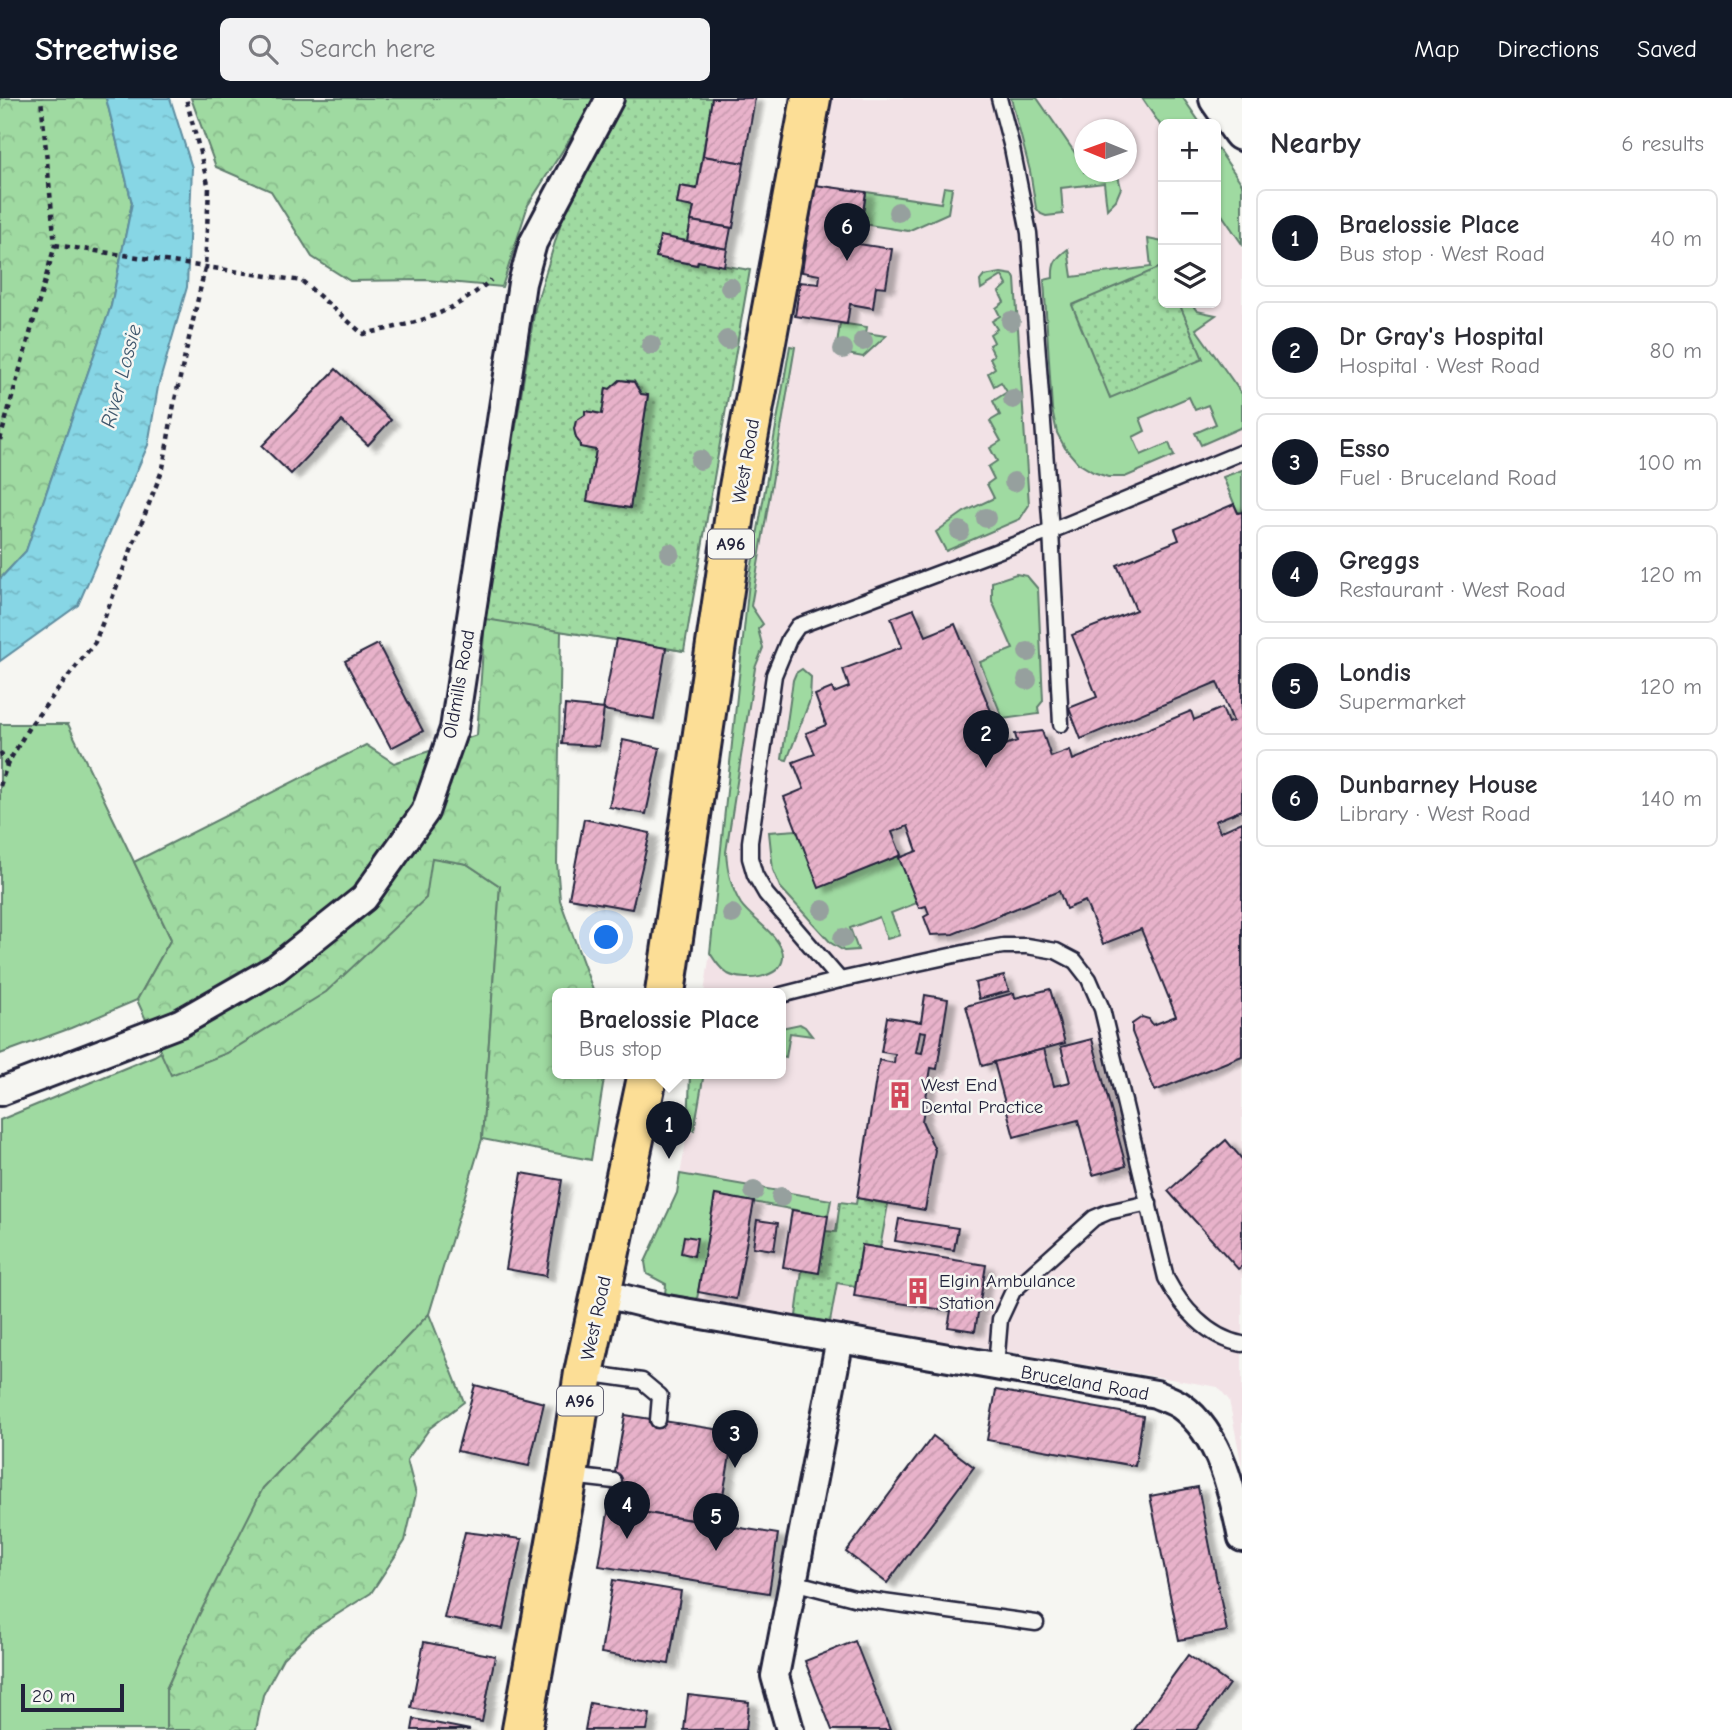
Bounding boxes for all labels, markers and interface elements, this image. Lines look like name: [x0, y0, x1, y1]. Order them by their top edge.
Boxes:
search box: [220, 18, 710, 81]
text: Streetwise: [35, 30, 178, 68]
icon: search: [244, 30, 282, 68]
text: Search here: [300, 34, 435, 64]
text: Map: [1414, 35, 1460, 63]
text: Directions: [1498, 35, 1599, 63]
text: Saved: [1637, 35, 1697, 63]
north arrow: [1074, 119, 1137, 182]
map controls: [1158, 119, 1221, 308]
button: +: [1158, 119, 1221, 182]
text: Nearby: [1270, 126, 1361, 161]
text: 6 results: [1621, 130, 1704, 157]
button: −: [1158, 182, 1221, 245]
pin: 6: [824, 203, 870, 261]
text: Braelossie Place: [1339, 210, 1519, 240]
text: 1: [1290, 225, 1300, 252]
text: 40 m: [1650, 225, 1702, 252]
text: Bus stop · West Road: [1339, 240, 1545, 267]
button: layers: [1158, 245, 1221, 308]
water label: River Lossie: [96, 321, 146, 430]
text: Dr Gray's Hospital: [1339, 322, 1544, 352]
text: 2: [1289, 337, 1301, 364]
text: 80 m: [1649, 337, 1702, 364]
text: Hospital · West Road: [1339, 352, 1540, 379]
street label: West Road: [728, 417, 764, 505]
text: Esso: [1339, 434, 1390, 464]
text: 3: [1289, 449, 1301, 476]
text: 100 m: [1638, 449, 1702, 476]
text: Fuel · Bruceland Road: [1339, 464, 1557, 491]
road number: A96: [708, 530, 754, 559]
text: Greggs: [1339, 546, 1419, 576]
text: 4: [1290, 561, 1300, 588]
text: 120 m: [1640, 561, 1702, 588]
text: Restaurant · West Road: [1339, 576, 1566, 603]
street label: Oldmills Road: [439, 628, 479, 740]
text: Londis: [1339, 658, 1411, 688]
text: 5: [1289, 673, 1301, 700]
text: 120 m: [1640, 673, 1702, 700]
text: Supermarket: [1339, 688, 1465, 715]
pin: 2: [963, 710, 1009, 768]
text: Dunbarney House: [1339, 770, 1537, 800]
text: 6: [1289, 785, 1301, 812]
text: 140 m: [1641, 785, 1702, 812]
text: Library · West Road: [1339, 800, 1531, 827]
your location: [589, 920, 623, 954]
popup: [552, 988, 786, 1079]
text: Braelossie Place: [579, 1005, 759, 1035]
text: Bus stop: [579, 1035, 662, 1062]
place label: West End Dental Practice: [921, 1074, 1043, 1118]
building icon: West End Dental Practice: [885, 1080, 915, 1110]
pin: 1: [646, 1101, 692, 1159]
place label: Elgin Ambulance Station: [939, 1270, 1076, 1314]
street label: West Road: [576, 1274, 616, 1362]
building icon: Elgin Ambulance Station: [903, 1276, 933, 1306]
street label: Bruceland Road: [1019, 1361, 1151, 1405]
road number: A96: [557, 1386, 603, 1416]
pin: 3: [712, 1410, 758, 1468]
pin: 4: [604, 1481, 650, 1539]
pin: 5: [693, 1493, 739, 1551]
scale bar: [21, 1681, 124, 1713]
text: 20 m: [32, 1685, 76, 1707]

